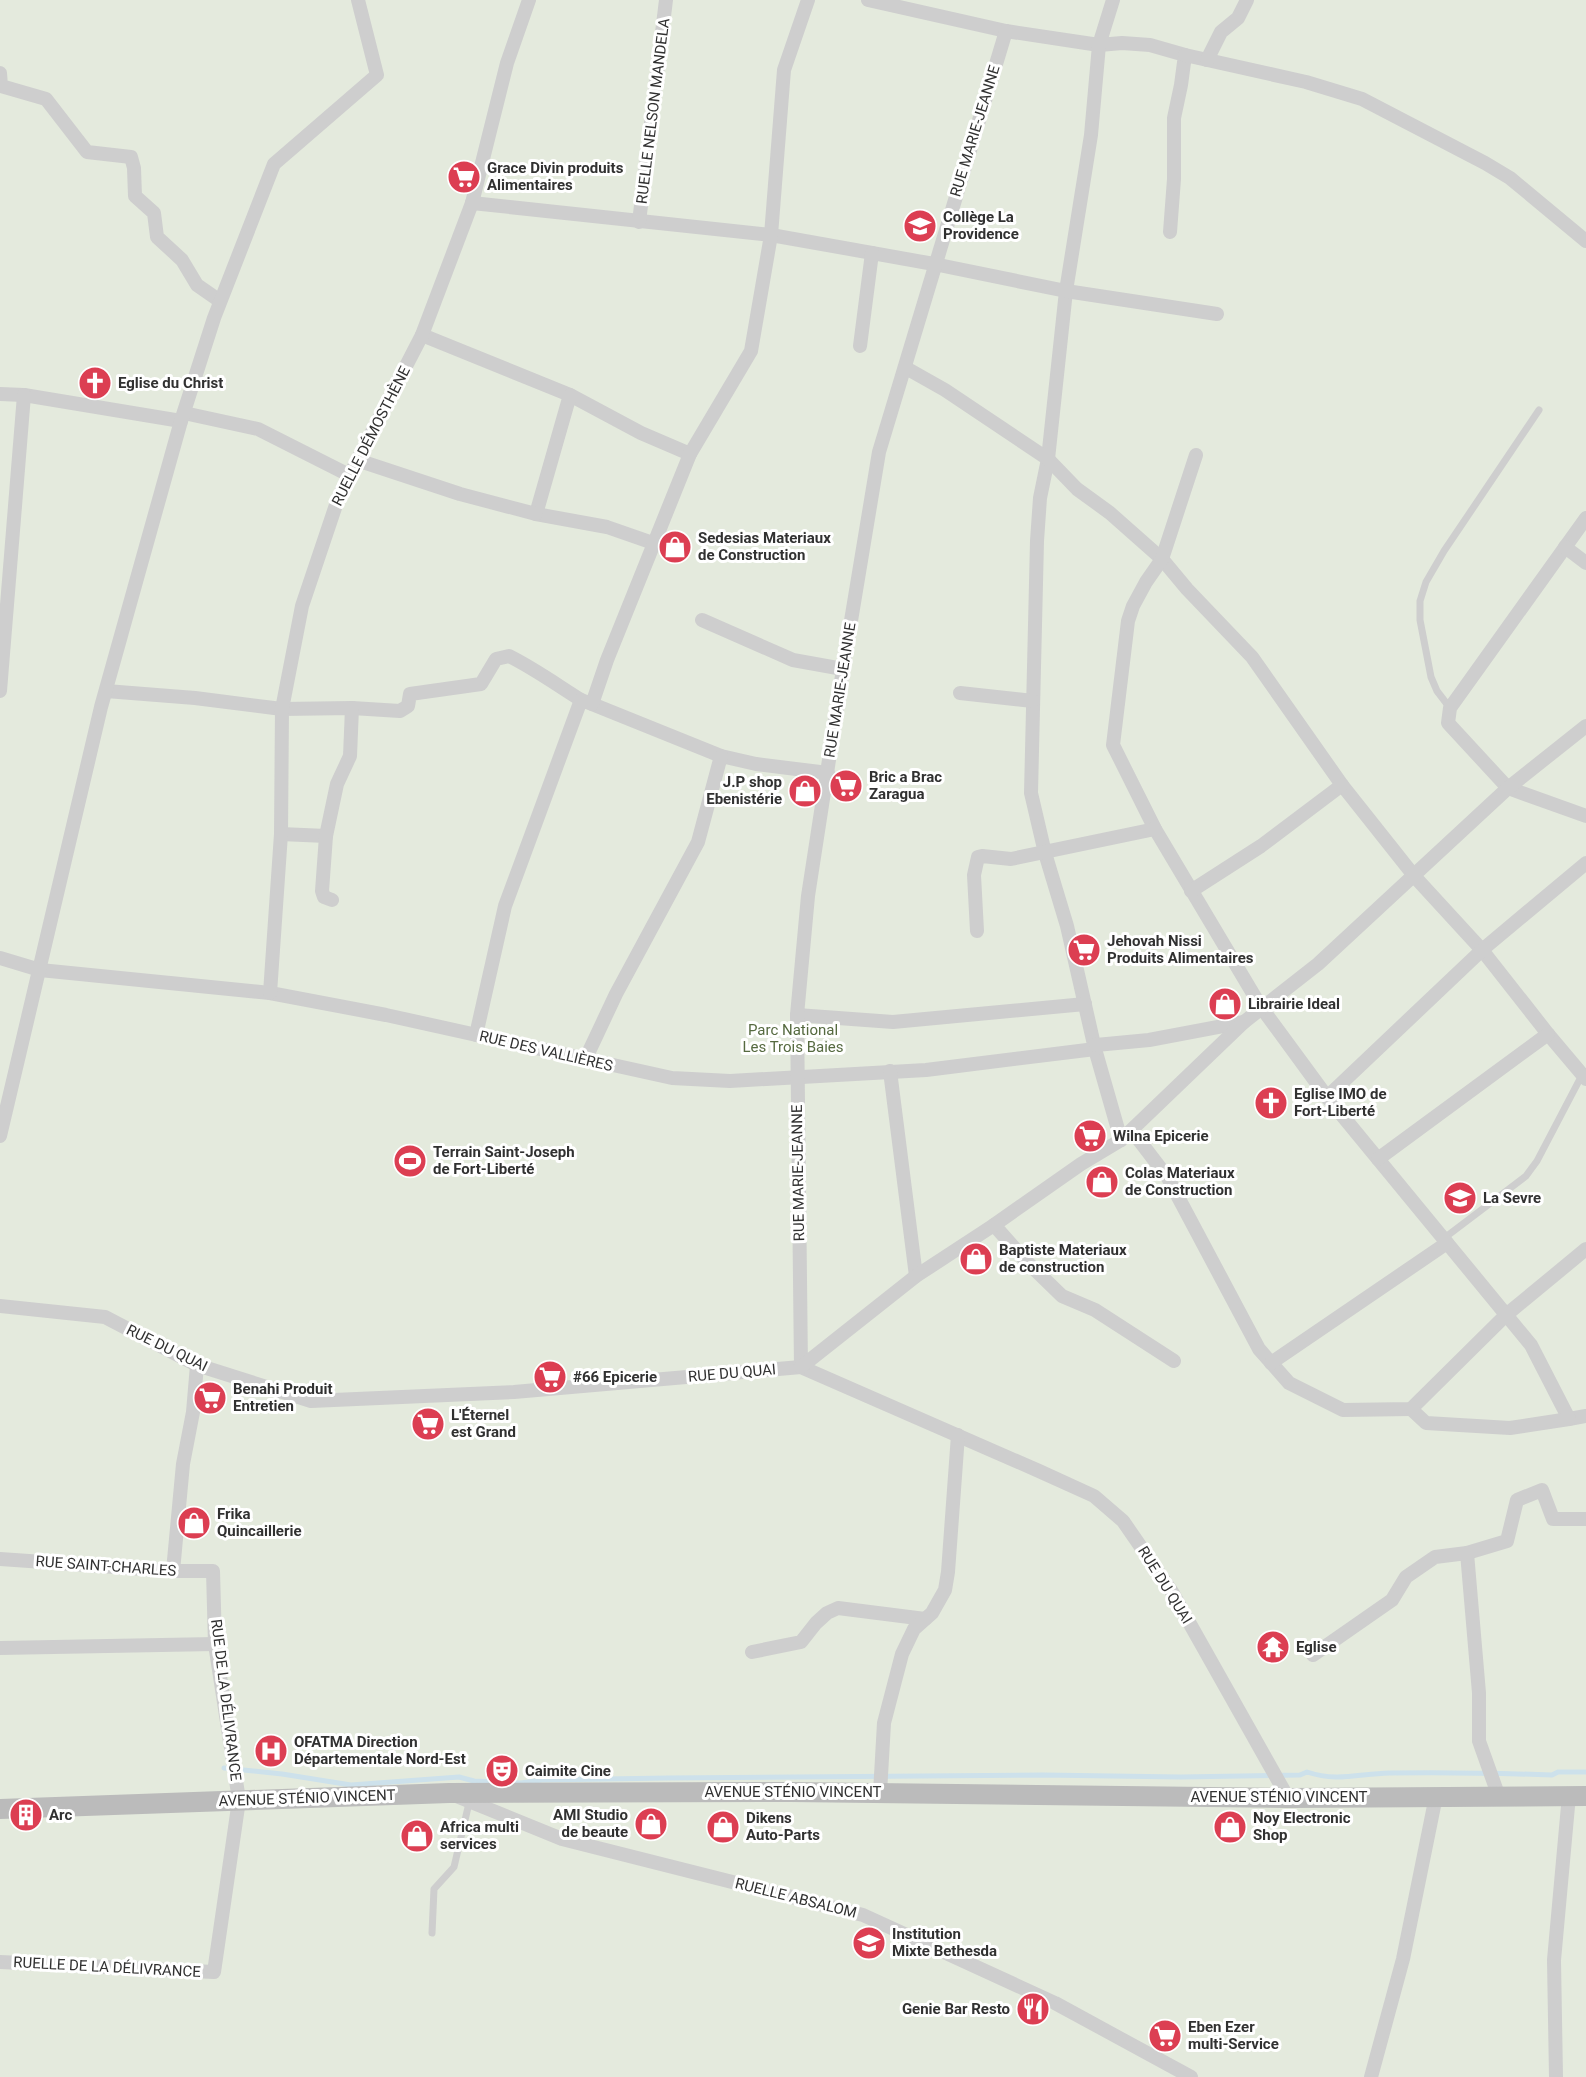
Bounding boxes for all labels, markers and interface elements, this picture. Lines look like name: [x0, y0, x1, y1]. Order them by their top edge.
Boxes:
street label: RUELLE NELSON MANDELA: [633, 17, 673, 205]
street label: RUE MARIE-JEANNE: [946, 63, 1004, 199]
supermarket icon: Grace Divin produits Alimentaires: [446, 159, 482, 195]
place label: Grace Divin produits Alimentaires: [487, 159, 624, 194]
school or university icon: Collège La Providence: [902, 208, 938, 244]
place label: Collège La Providence: [943, 208, 1019, 243]
street label: RUELLE DÉMOSTHÈNE: [328, 363, 414, 509]
church icon: Eglise du Christ: [77, 365, 113, 401]
place label: Eglise du Christ: [118, 374, 223, 392]
shop icon: Sedesias Materiaux de Construction: [657, 529, 693, 565]
place label: Sedesias Materiaux de Construction: [698, 529, 831, 564]
street label: RUE MARIE-JEANNE: [820, 621, 860, 759]
supermarket icon: Bric a Brac Zaragua: [828, 768, 864, 804]
place label: Bric a Brac Zaragua: [869, 768, 942, 803]
place label: J.P shop Ebenistérie: [706, 773, 782, 808]
shop icon: J.P shop Ebenistérie: [787, 773, 823, 809]
supermarket icon: Jehovah Nissi Produits Alimentaires: [1066, 932, 1102, 968]
place label: Jehovah Nissi Produits Alimentaires: [1107, 932, 1254, 967]
shop icon: Librairie Ideal: [1207, 986, 1243, 1022]
place label: Librairie Ideal: [1248, 995, 1340, 1013]
park label: Parc National Les Trois Baies: [742, 1021, 844, 1056]
street label: RUE DES VALLIÈRES: [478, 1027, 615, 1075]
church icon: Eglise IMO de Fort-Liberté: [1253, 1085, 1289, 1121]
place label: Eglise IMO de Fort-Liberté: [1294, 1085, 1386, 1120]
street label: RUE MARIE-JEANNE: [788, 1104, 808, 1242]
supermarket icon: Wilna Epicerie: [1072, 1118, 1108, 1154]
place label: Wilna Epicerie: [1113, 1127, 1209, 1145]
sports icon: Terrain Saint-Joseph de Fort-Liberté: [392, 1143, 428, 1179]
place label: Terrain Saint-Joseph de Fort-Liberté: [433, 1143, 575, 1178]
shop icon: Colas Materiaux de Construction: [1084, 1164, 1120, 1200]
place label: Colas Materiaux de Construction: [1125, 1164, 1235, 1199]
school or university icon: La Sevre: [1442, 1180, 1478, 1216]
place label: La Sevre: [1483, 1189, 1541, 1207]
shop icon: Baptiste Materiaux de construction: [958, 1241, 994, 1277]
place label: Baptiste Materiaux de construction: [999, 1241, 1127, 1276]
street label: RUE DU QUAI: [123, 1321, 211, 1375]
supermarket icon: #66 Epicerie: [532, 1359, 568, 1395]
street label: RUE DU QUAI: [687, 1360, 777, 1386]
place label: #66 Epicerie: [573, 1368, 657, 1386]
supermarket icon: Benahi Produit Entretien: [192, 1380, 228, 1416]
place label: Benahi Produit Entretien: [233, 1380, 333, 1415]
supermarket icon: L'Éternel est Grand: [410, 1406, 446, 1442]
place label: L'Éternel est Grand: [451, 1406, 516, 1441]
shop icon: Frika Quincaillerie: [176, 1505, 212, 1541]
place label: Frika Quincaillerie: [217, 1505, 302, 1540]
street label: RUE DU QUAI: [1134, 1543, 1196, 1627]
street label: RUE SAINT-CHARLES: [35, 1552, 177, 1580]
street label: RUE DE LA DÉLIVRANCE: [207, 1618, 245, 1783]
temple icon: Eglise: [1255, 1629, 1291, 1665]
place label: Eglise: [1296, 1638, 1337, 1656]
hospital icon: OFATMA Direction Départementale Nord-Est: [253, 1733, 289, 1769]
place label: OFATMA Direction Départementale Nord-Est: [294, 1733, 466, 1768]
theatre icon: Caimite Cine: [484, 1753, 520, 1789]
place label: Caimite Cine: [525, 1762, 611, 1780]
street label: AVENUE STÉNIO VINCENT: [704, 1783, 882, 1801]
street label: AVENUE STÉNIO VINCENT: [218, 1786, 396, 1810]
street label: AVENUE STÉNIO VINCENT: [1190, 1788, 1368, 1806]
building icon: Arc: [8, 1797, 44, 1833]
place label: Arc: [49, 1806, 72, 1824]
place label: AMI Studio de beaute: [553, 1806, 628, 1841]
shop icon: AMI Studio de beaute: [633, 1806, 669, 1842]
shop icon: Dikens Auto-Parts: [705, 1809, 741, 1845]
place label: Dikens Auto-Parts: [746, 1809, 820, 1844]
shop icon: Noy Electronic Shop: [1212, 1809, 1248, 1845]
place label: Noy Electronic Shop: [1253, 1809, 1351, 1844]
shop icon: Africa multi services: [399, 1818, 435, 1854]
place label: Africa multi services: [440, 1818, 519, 1853]
street label: RUELLE ABSALOM: [733, 1874, 859, 1922]
school or university icon: Institution Mixte Bethesda: [851, 1925, 887, 1961]
place label: Institution Mixte Bethesda: [892, 1925, 997, 1960]
street label: RUELLE DE LA DÉLIVRANCE: [13, 1953, 202, 1981]
restaurant icon: Genie Bar Resto: [1015, 1991, 1051, 2027]
place label: Genie Bar Resto: [902, 2000, 1010, 2018]
supermarket icon: Eben Ezer multi-Service: [1147, 2018, 1183, 2054]
place label: Eben Ezer multi-Service: [1188, 2018, 1279, 2053]

